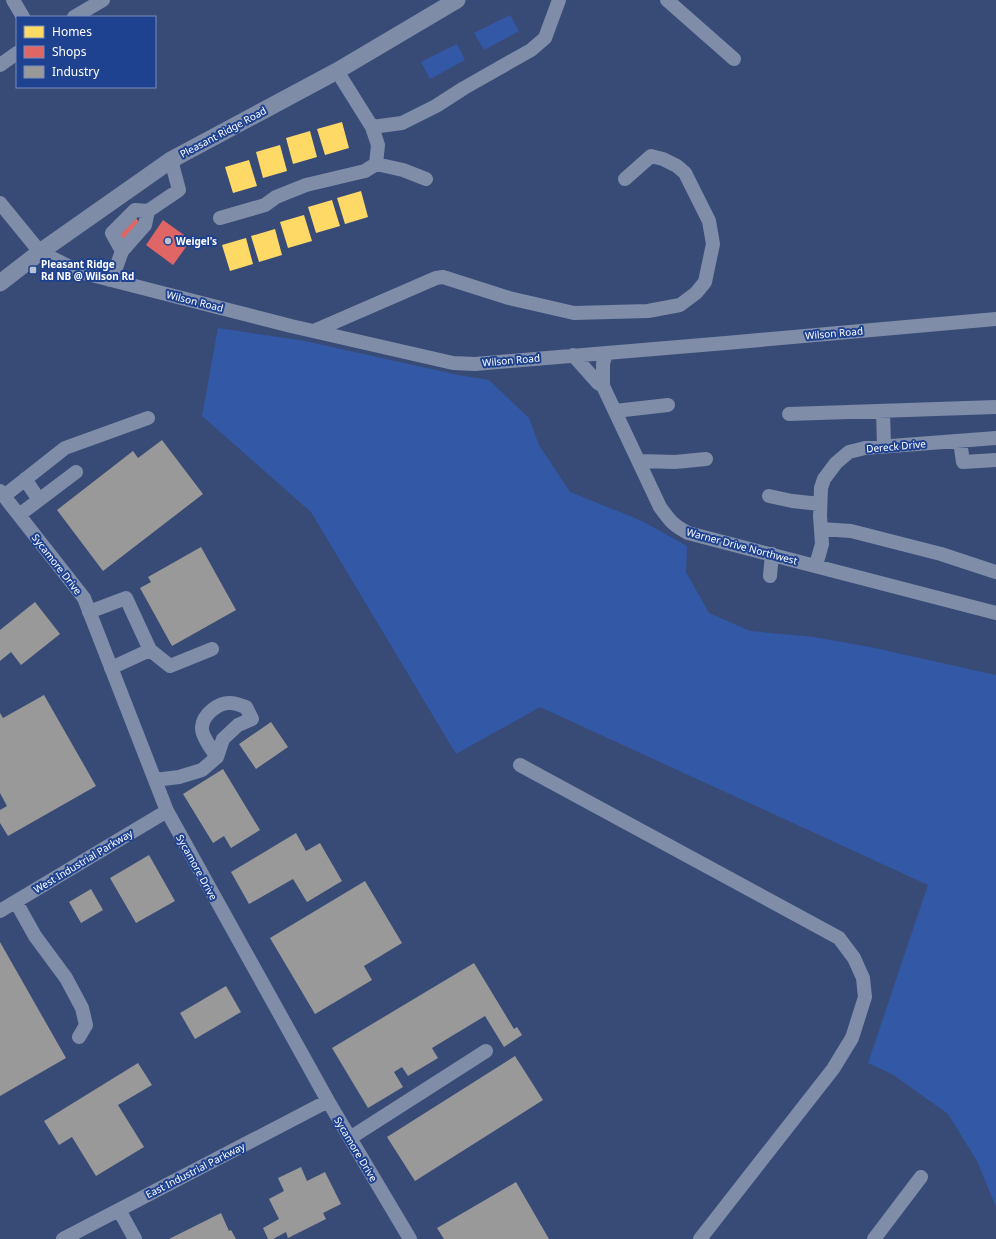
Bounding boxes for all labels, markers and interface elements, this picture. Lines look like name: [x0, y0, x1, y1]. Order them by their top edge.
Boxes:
legend: [16, 16, 156, 88]
text: Homes: [52, 23, 92, 40]
text: Shops: [52, 43, 87, 60]
text: Industry: [52, 63, 100, 80]
street label: Pleasant Ridge Road: [177, 103, 269, 161]
place label: Weigel's: [176, 234, 217, 248]
marker: Weigel's: [163, 236, 173, 246]
place label: Pleasant Ridge Rd NB @ Wilson Rd: [41, 257, 134, 283]
marker: Pleasant Ridge Rd NB @ Wilson Rd: [28, 265, 38, 275]
street label: Wilson Road: [165, 287, 225, 315]
street label: Wilson Road: [804, 323, 864, 343]
street label: Wilson Road: [481, 350, 541, 370]
street label: Dereck Drive: [866, 436, 927, 456]
street label: Warner Drive Northwest: [685, 524, 799, 568]
street label: Sycamore Drive: [29, 531, 85, 597]
street label: West Industrial Parkway: [31, 825, 136, 896]
street label: Sycamore Drive: [173, 832, 221, 903]
street label: Sycamore Drive: [331, 1114, 381, 1184]
street label: East Industrial Parkway: [143, 1138, 248, 1201]

